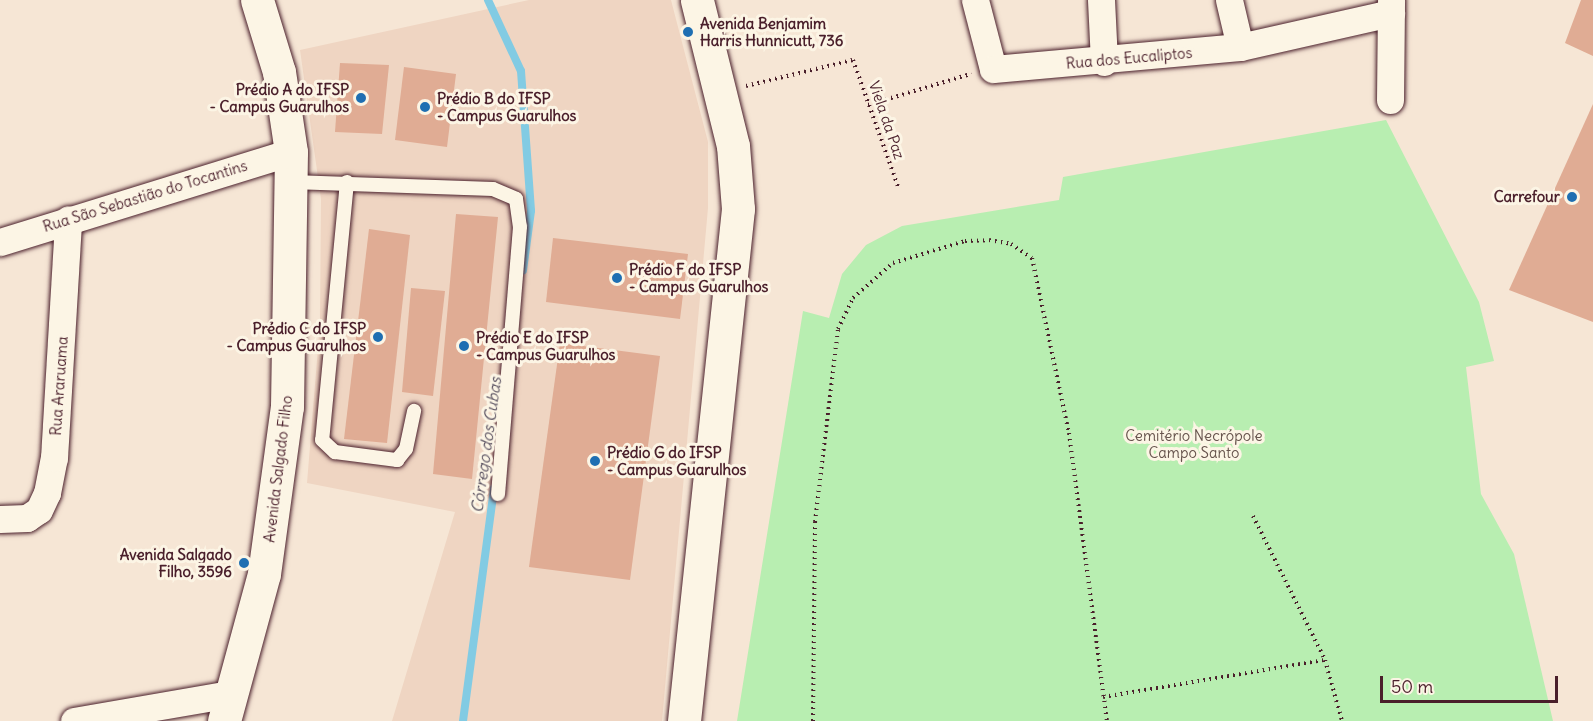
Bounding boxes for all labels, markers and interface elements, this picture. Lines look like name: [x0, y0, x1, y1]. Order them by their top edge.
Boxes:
place label: Avenida Benjamim Harris Hunnicutt, 736: [700, 14, 843, 49]
marker: Avenida Benjamim Harris Hunnicutt, 736: [681, 25, 695, 39]
street label: Rua dos Eucaliptos: [1065, 44, 1193, 72]
street label: Viela da Paz: [865, 78, 909, 162]
place label: Prédio A do IFSP - Campus Guarulhos: [210, 80, 349, 115]
place label: Prédio B do IFSP - Campus Guarulhos: [437, 89, 576, 124]
marker: Prédio A do IFSP - Campus Guarulhos: [354, 91, 368, 105]
marker: Prédio B do IFSP - Campus Guarulhos: [418, 100, 432, 114]
street label: Rua São Sebastião do Tocantins: [41, 156, 249, 236]
place label: Carrefour: [1494, 188, 1560, 206]
marker: Carrefour: [1565, 190, 1579, 204]
place label: Prédio F do IFSP - Campus Guarulhos: [629, 260, 768, 295]
marker: Prédio F do IFSP - Campus Guarulhos: [610, 271, 624, 285]
place label: Prédio C do IFSP - Campus Guarulhos: [227, 319, 366, 354]
place label: Prédio E do IFSP - Campus Guarulhos: [476, 328, 615, 363]
marker: Prédio C do IFSP - Campus Guarulhos: [371, 330, 385, 344]
street label: Rua Araruama: [47, 336, 71, 436]
marker: Prédio E do IFSP - Campus Guarulhos: [457, 339, 471, 353]
water label: Córrego dos Cubas: [467, 376, 505, 514]
street label: Avenida Salgado Filho: [260, 394, 296, 544]
park label: Cemitério Necrópole Campo Santo: [1125, 426, 1263, 461]
place label: Prédio G do IFSP - Campus Guarulhos: [607, 443, 746, 478]
marker: Prédio G do IFSP - Campus Guarulhos: [588, 454, 602, 468]
place label: Avenida Salgado Filho, 3596: [120, 545, 232, 580]
marker: Avenida Salgado Filho, 3596: [237, 556, 251, 570]
scale bar: [1383, 664, 1562, 702]
text: 50 m: [1391, 675, 1433, 698]

